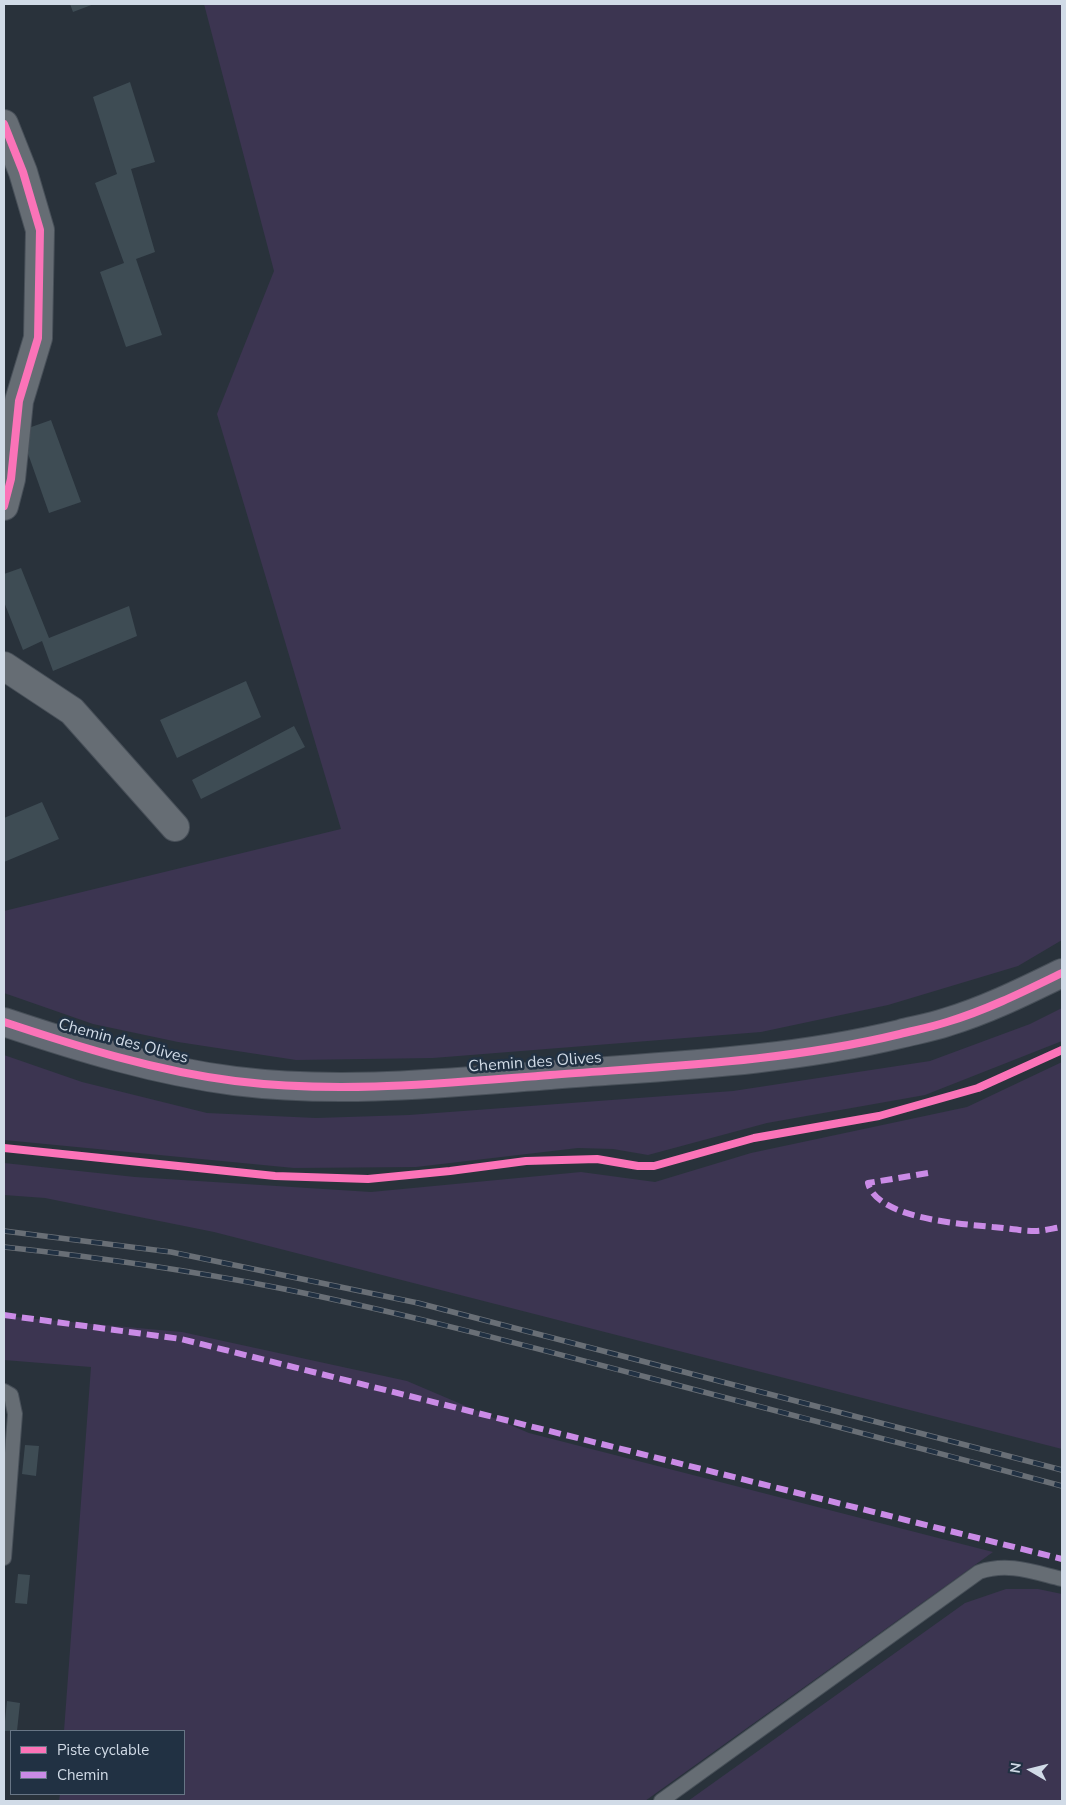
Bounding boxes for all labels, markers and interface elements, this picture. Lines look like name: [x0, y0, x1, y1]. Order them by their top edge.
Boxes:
street label: Chemin des Olives: [56, 1015, 190, 1069]
street label: Chemin des Olives: [468, 1049, 602, 1077]
legend: [10, 1730, 185, 1795]
text: Piste cyclable: [57, 1740, 149, 1760]
north arrow: [1006, 1745, 1056, 1795]
text: N: [1006, 1761, 1026, 1774]
text: Chemin: [57, 1765, 108, 1785]

